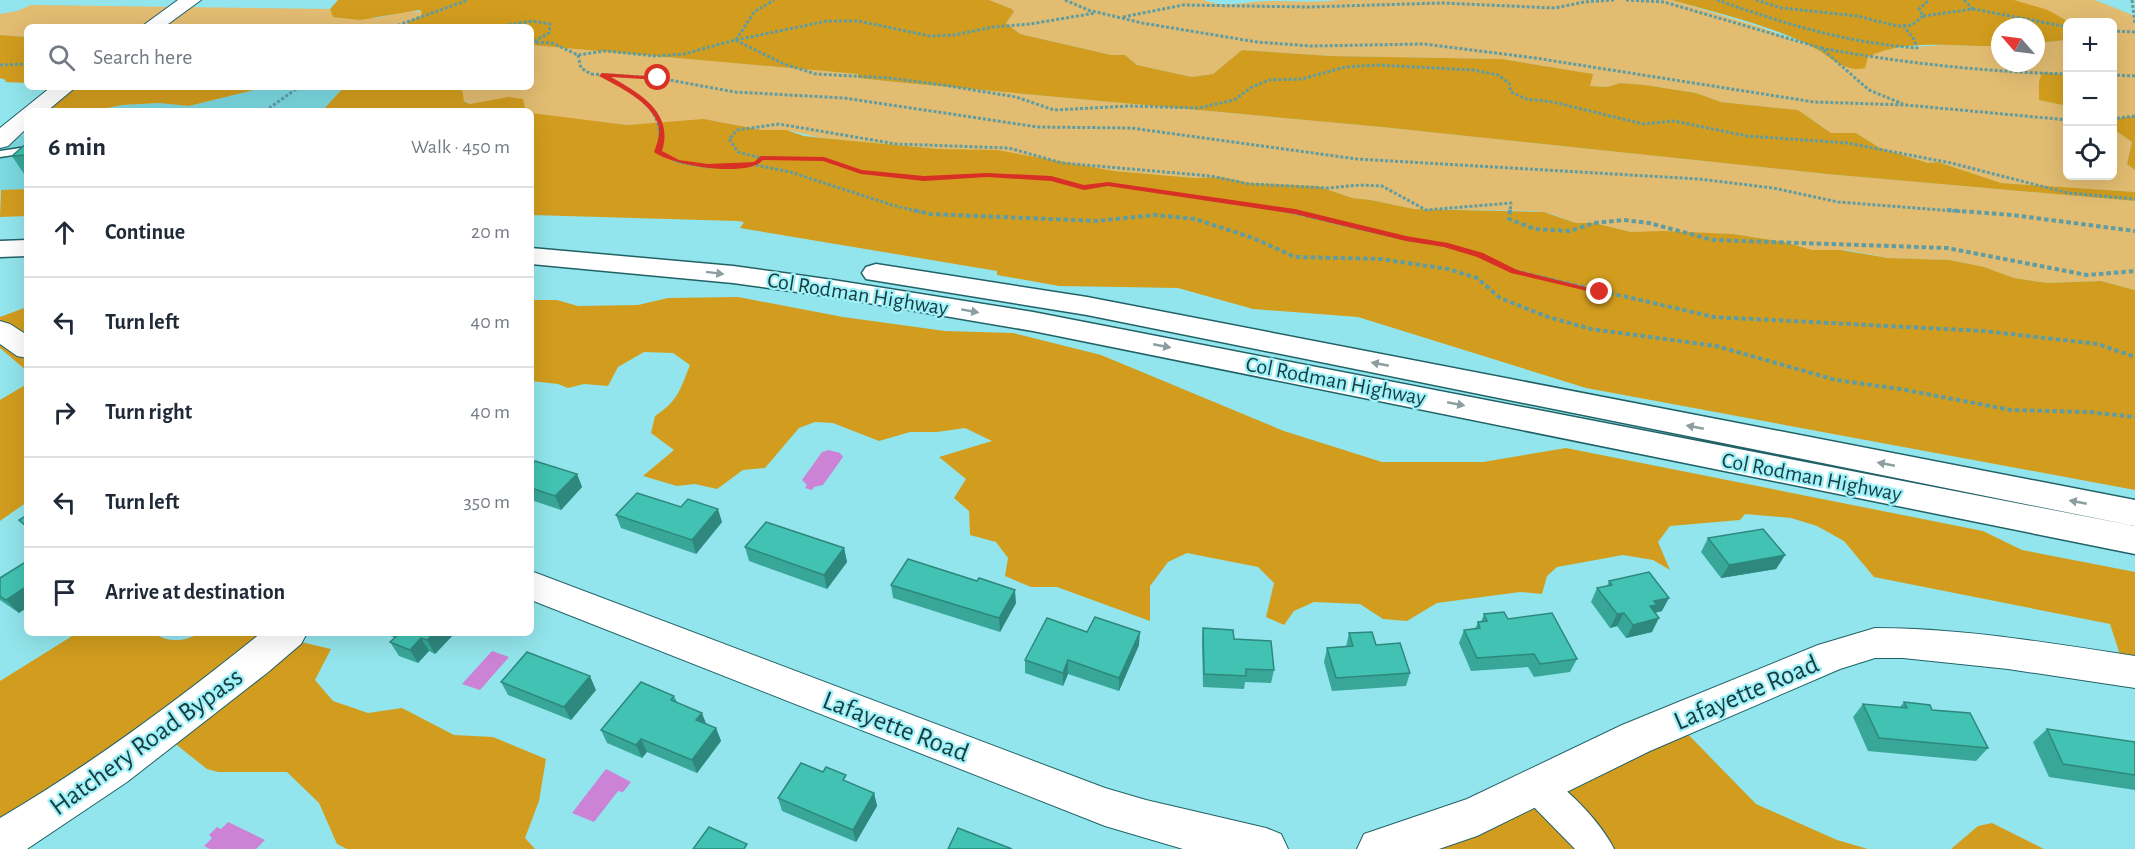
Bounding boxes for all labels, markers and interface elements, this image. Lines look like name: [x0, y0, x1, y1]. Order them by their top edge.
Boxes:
north arrow: [1991, 18, 2045, 72]
map controls: [2063, 18, 2117, 180]
button: +: [2063, 18, 2117, 72]
search box: [24, 24, 534, 90]
icon: search: [45, 41, 78, 74]
text: Search here: [93, 46, 192, 68]
route start: [644, 64, 670, 90]
button: −: [2063, 72, 2117, 126]
button: locate: [2063, 126, 2117, 180]
text: 6 min: [48, 134, 106, 160]
text: Walk · 450 m: [411, 137, 510, 157]
icon: ahead: [48, 216, 81, 249]
text: Continue: [105, 221, 185, 243]
text: 20 m: [471, 222, 510, 242]
one-way arrow: [705, 268, 724, 277]
street label: Col Rodman Highway: [766, 269, 950, 319]
route end: [1586, 278, 1612, 304]
icon: left: [48, 306, 81, 339]
one-way arrow: [960, 307, 979, 316]
text: Turn left: [105, 311, 179, 333]
text: 40 m: [471, 312, 510, 332]
one-way arrow: [1152, 342, 1171, 351]
street label: Col Rodman Highway: [1244, 353, 1428, 409]
one-way arrow: [1370, 359, 1389, 368]
icon: right: [48, 396, 81, 429]
one-way arrow: [1447, 400, 1466, 409]
text: Turn right: [105, 401, 192, 423]
text: 40 m: [471, 402, 510, 422]
one-way arrow: [1685, 422, 1704, 431]
street label: Col Rodman Highway: [1720, 449, 1904, 505]
one-way arrow: [1877, 459, 1896, 468]
icon: left: [48, 486, 81, 519]
text: Turn left: [105, 491, 179, 513]
text: 350 m: [464, 492, 510, 512]
one-way arrow: [2068, 497, 2087, 506]
icon: arrive: [48, 576, 81, 609]
text: Arrive at destination: [105, 581, 285, 603]
street label: Lafayette Road: [1670, 650, 1823, 736]
street label: Hatchery Road Bypass: [45, 663, 248, 821]
street label: Lafayette Road: [818, 686, 973, 768]

